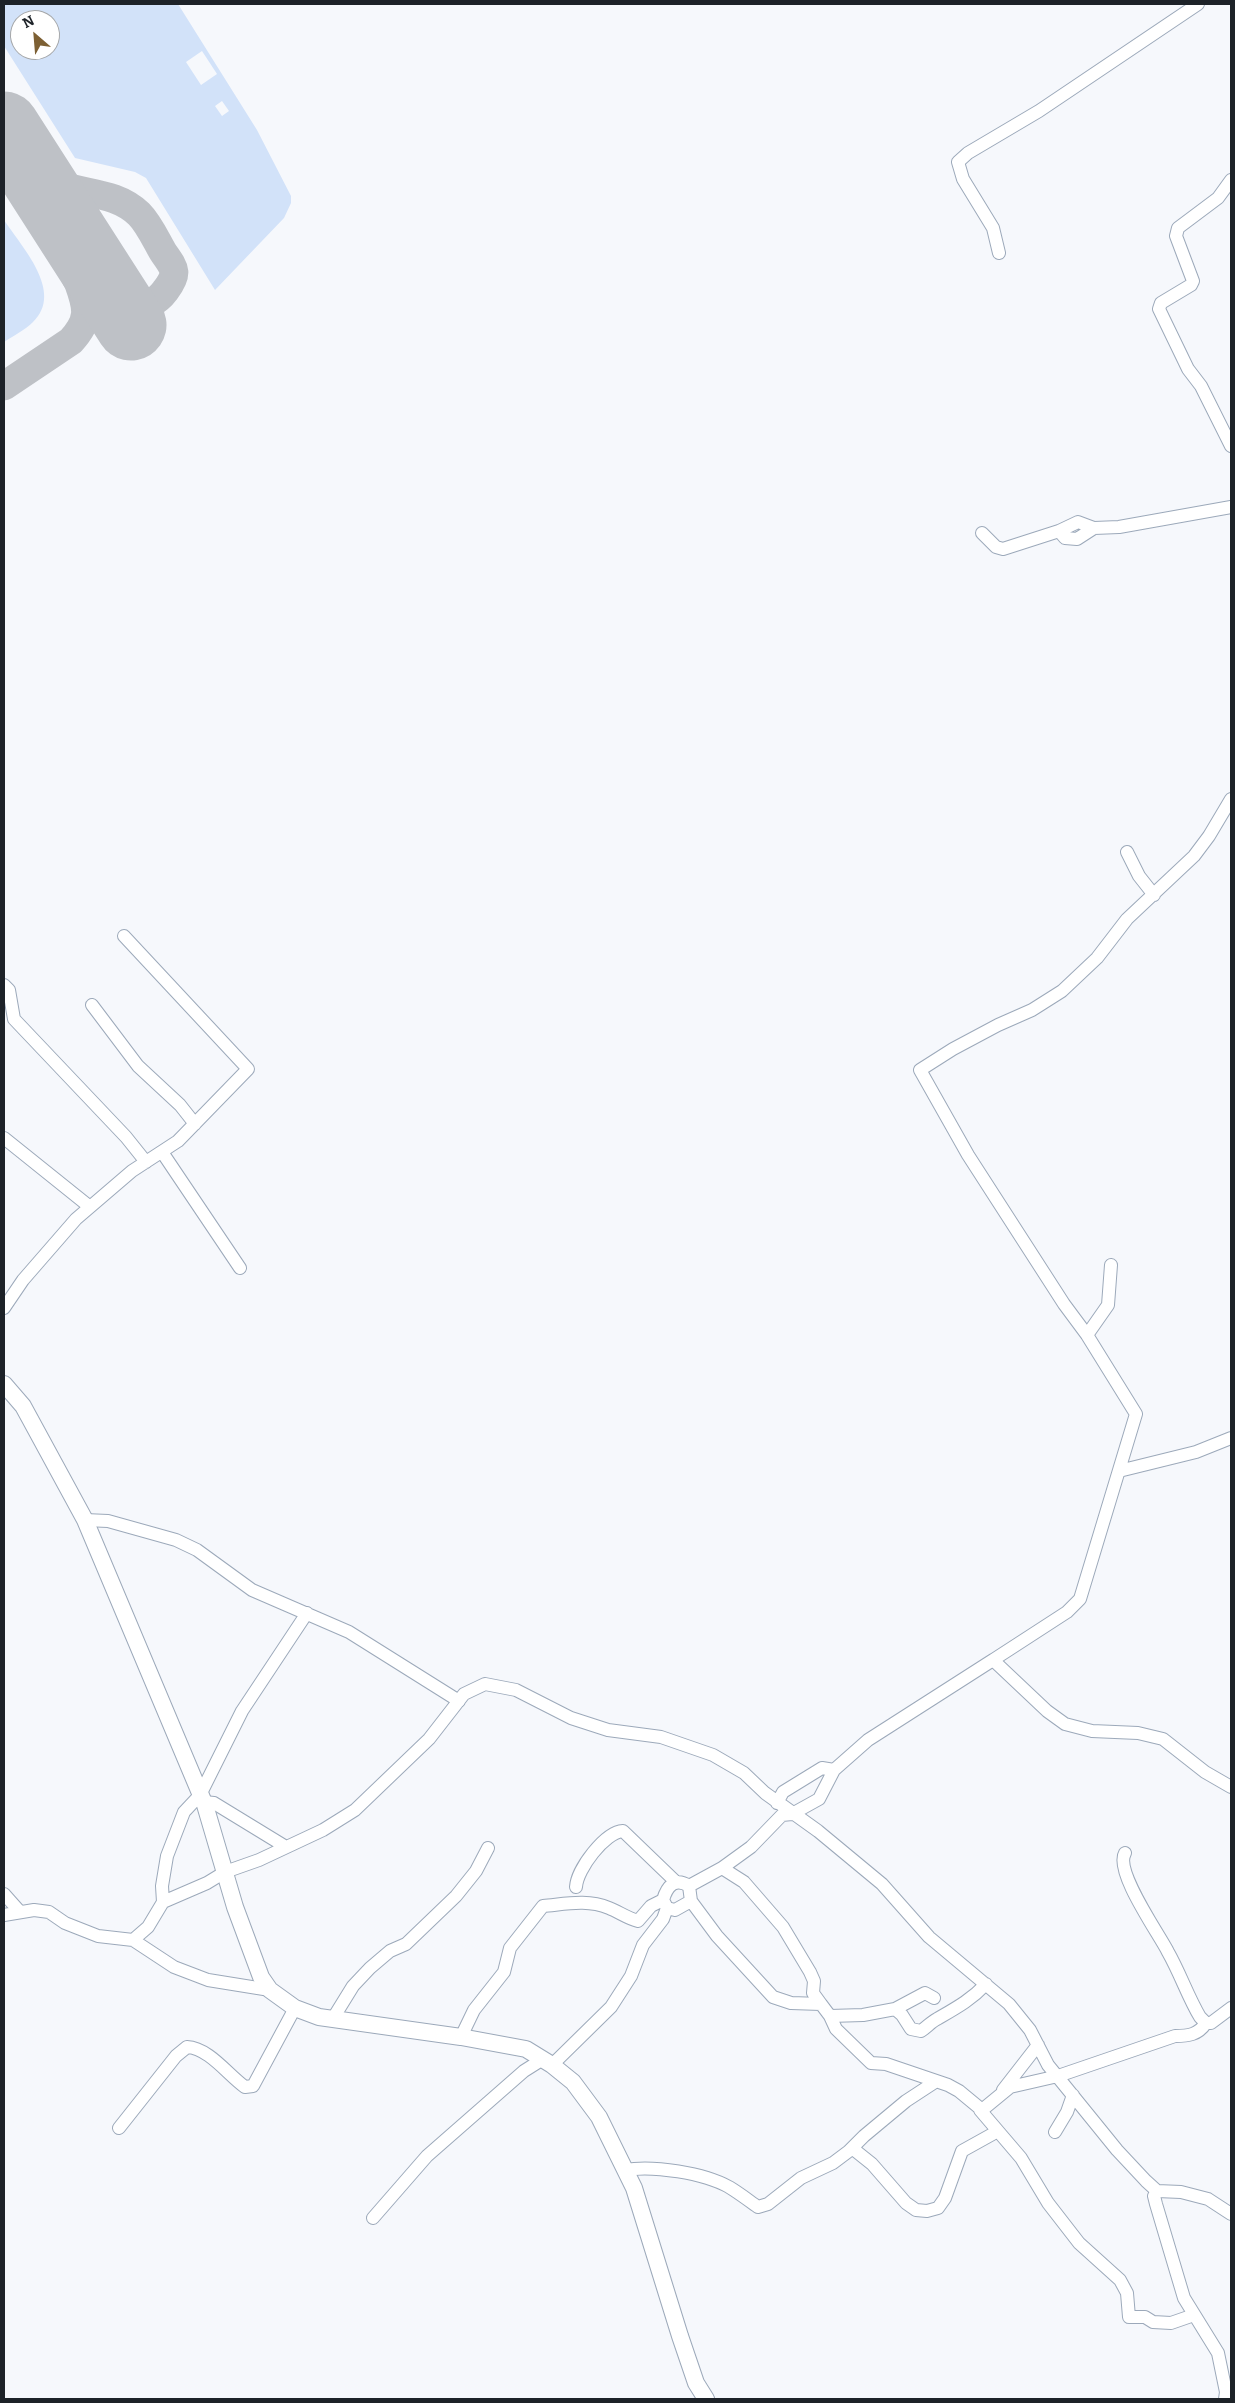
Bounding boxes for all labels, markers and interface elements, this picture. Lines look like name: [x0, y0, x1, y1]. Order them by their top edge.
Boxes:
north arrow: [10, 10, 60, 60]
text: N: [20, 12, 37, 32]

